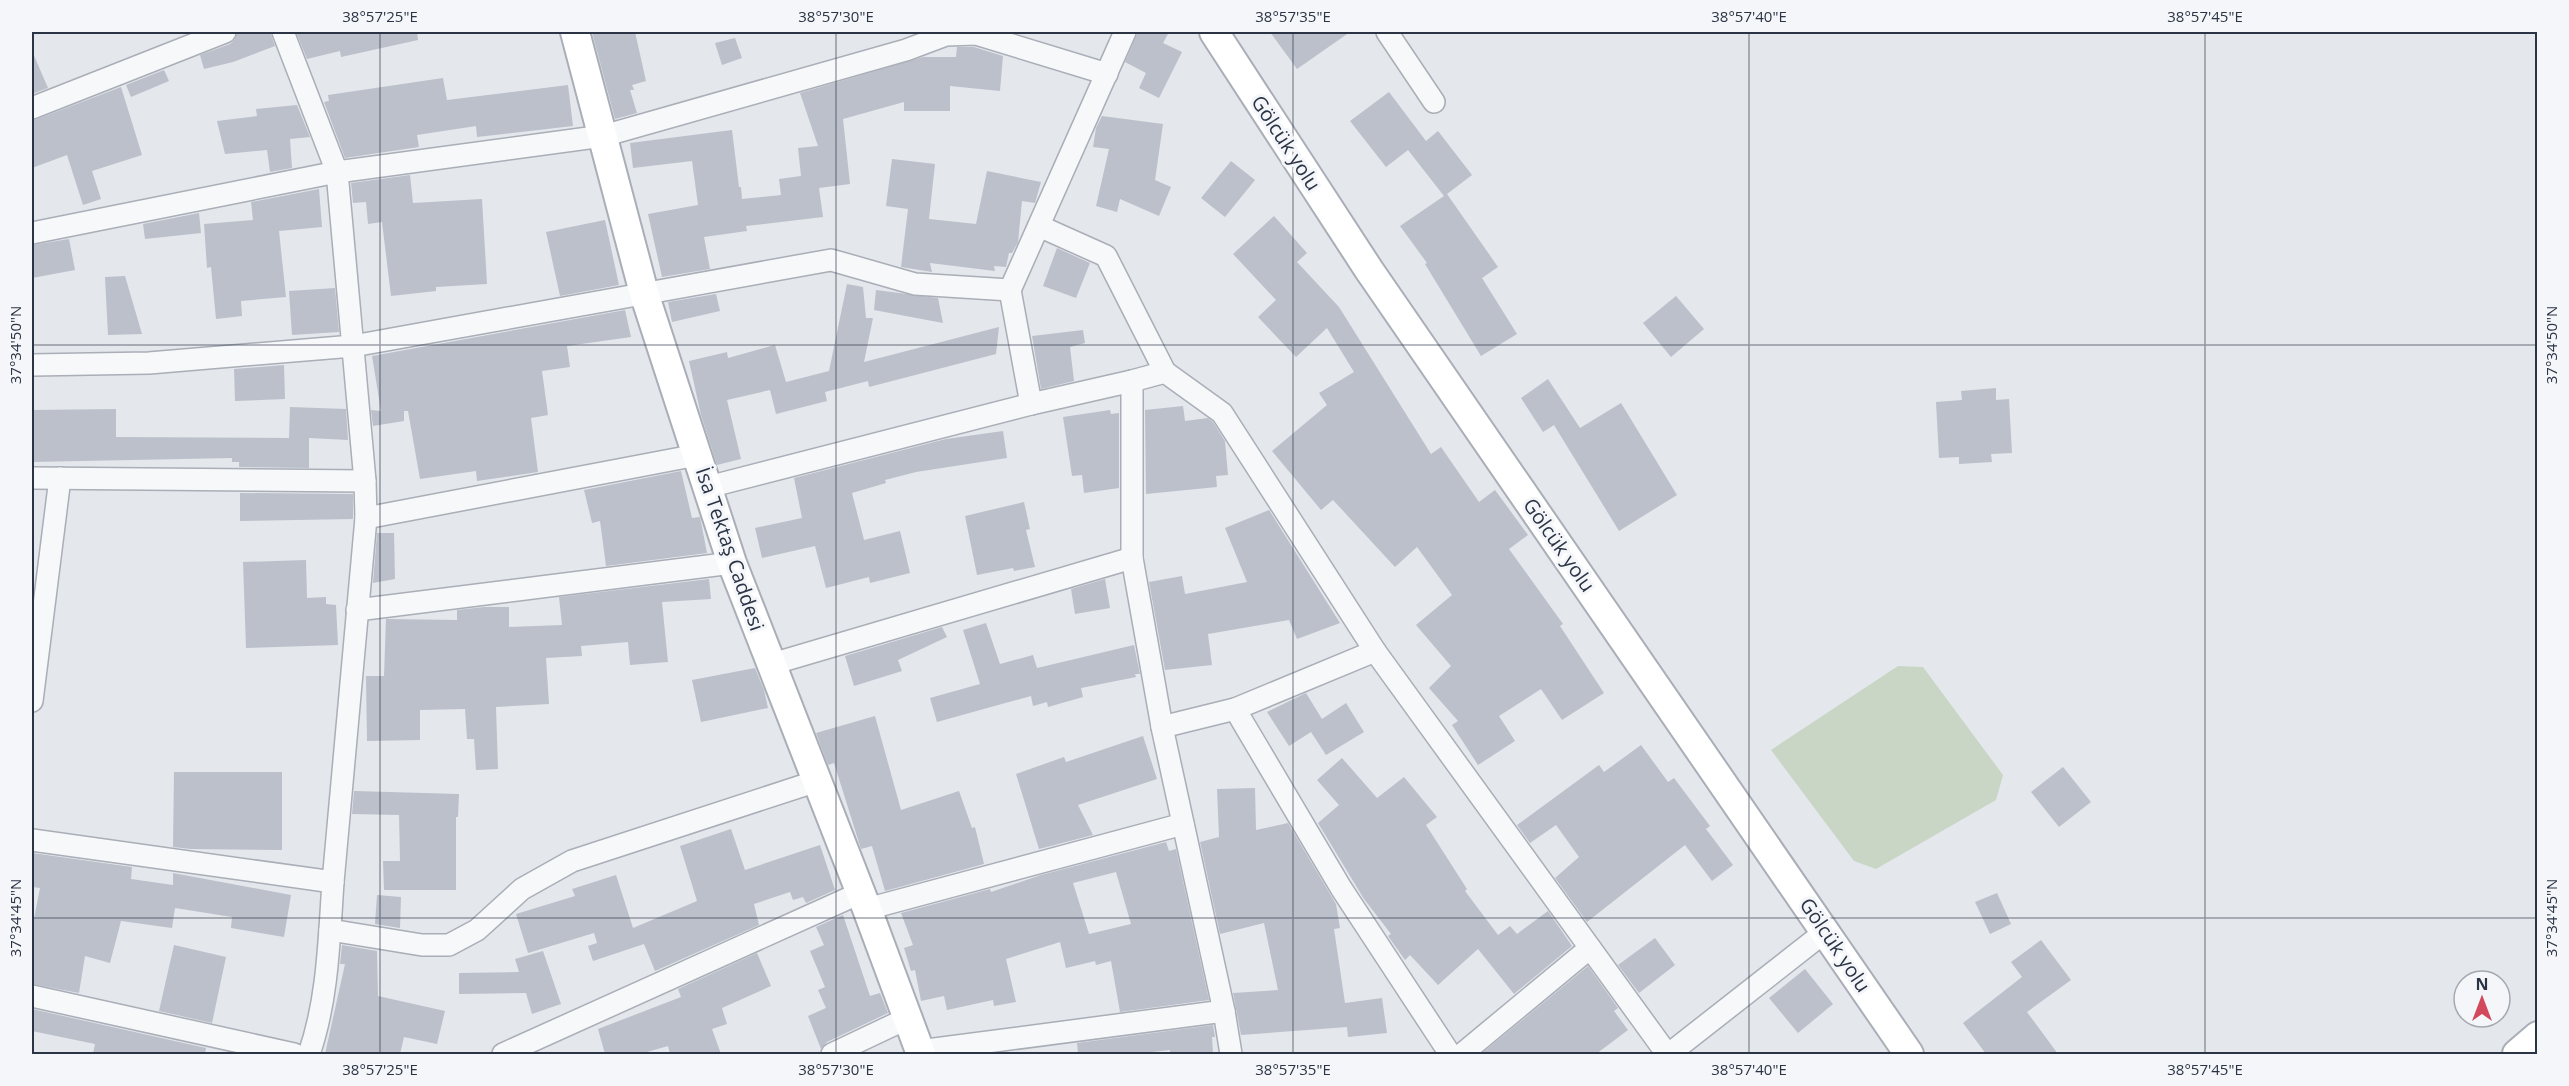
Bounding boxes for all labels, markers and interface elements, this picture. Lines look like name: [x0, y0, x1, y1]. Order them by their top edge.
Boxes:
text: 38°57'25"E: [342, 6, 418, 26]
text: 38°57'30"E: [798, 6, 874, 26]
text: 38°57'35"E: [1255, 6, 1331, 26]
text: 38°57'40"E: [1711, 6, 1787, 26]
text: 38°57'45"E: [2167, 6, 2243, 26]
street label: Gölcük yolu: [1246, 90, 1327, 196]
text: 37°34'50"N: [5, 306, 25, 384]
text: 37°34'50"N: [2541, 306, 2561, 384]
street label: İsa Tektaş Caddesi: [690, 464, 771, 634]
street label: Gölcük yolu: [1517, 493, 1602, 597]
text: 37°34'45"N: [5, 879, 25, 957]
text: 37°34'45"N: [2541, 879, 2561, 957]
street label: Gölcük yolu: [1794, 892, 1877, 997]
north arrow: [2452, 969, 2512, 1029]
text: N: [2475, 973, 2489, 995]
text: 38°57'25"E: [342, 1059, 418, 1079]
text: 38°57'30"E: [798, 1059, 874, 1079]
text: 38°57'35"E: [1255, 1059, 1331, 1079]
text: 38°57'40"E: [1711, 1059, 1787, 1079]
text: 38°57'45"E: [2167, 1059, 2243, 1079]

